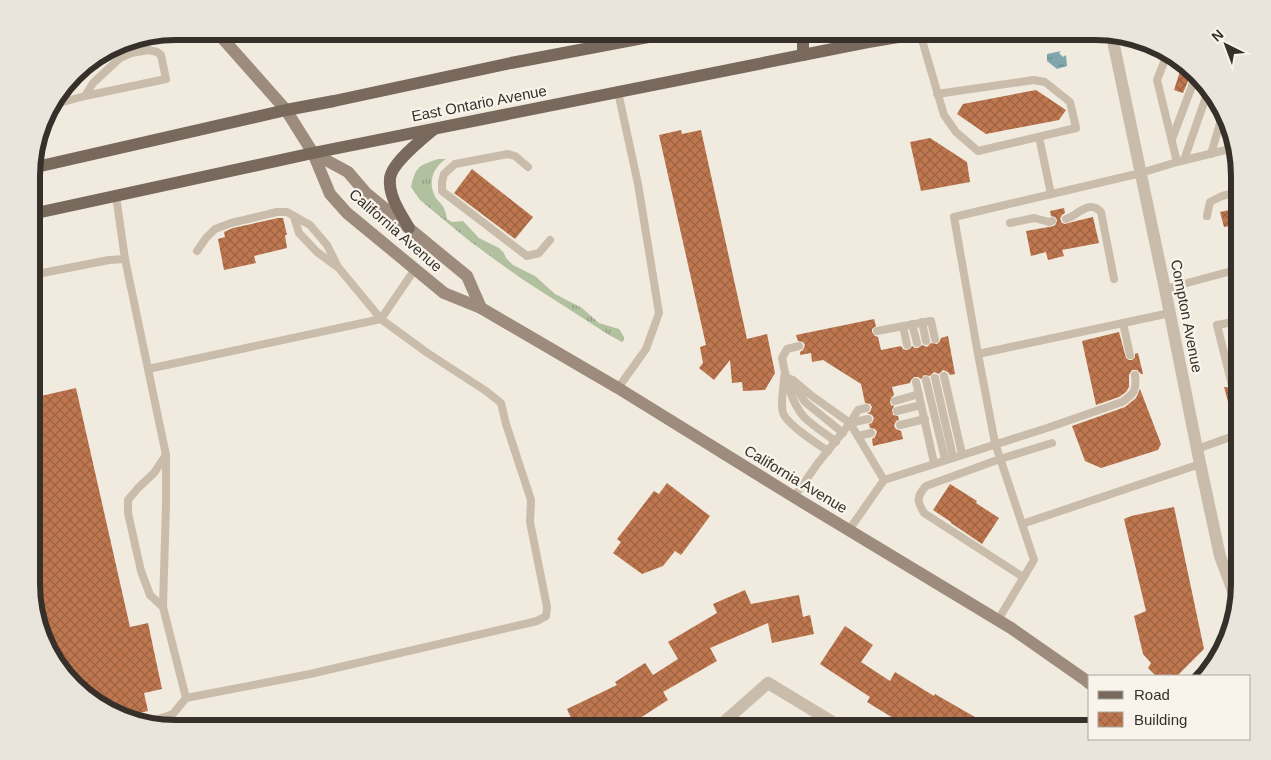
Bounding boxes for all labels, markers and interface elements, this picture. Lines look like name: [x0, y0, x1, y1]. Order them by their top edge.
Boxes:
north arrow: [1201, 20, 1251, 70]
text: N: [1208, 26, 1226, 45]
street label: East Ontario Avenue: [410, 82, 548, 124]
street label: California Avenue: [346, 185, 446, 275]
street label: Compton Avenue: [1168, 258, 1206, 374]
street label: California Avenue: [741, 442, 851, 516]
legend: [1088, 675, 1251, 740]
text: Road: [1134, 686, 1170, 703]
text: Building: [1134, 711, 1187, 728]

